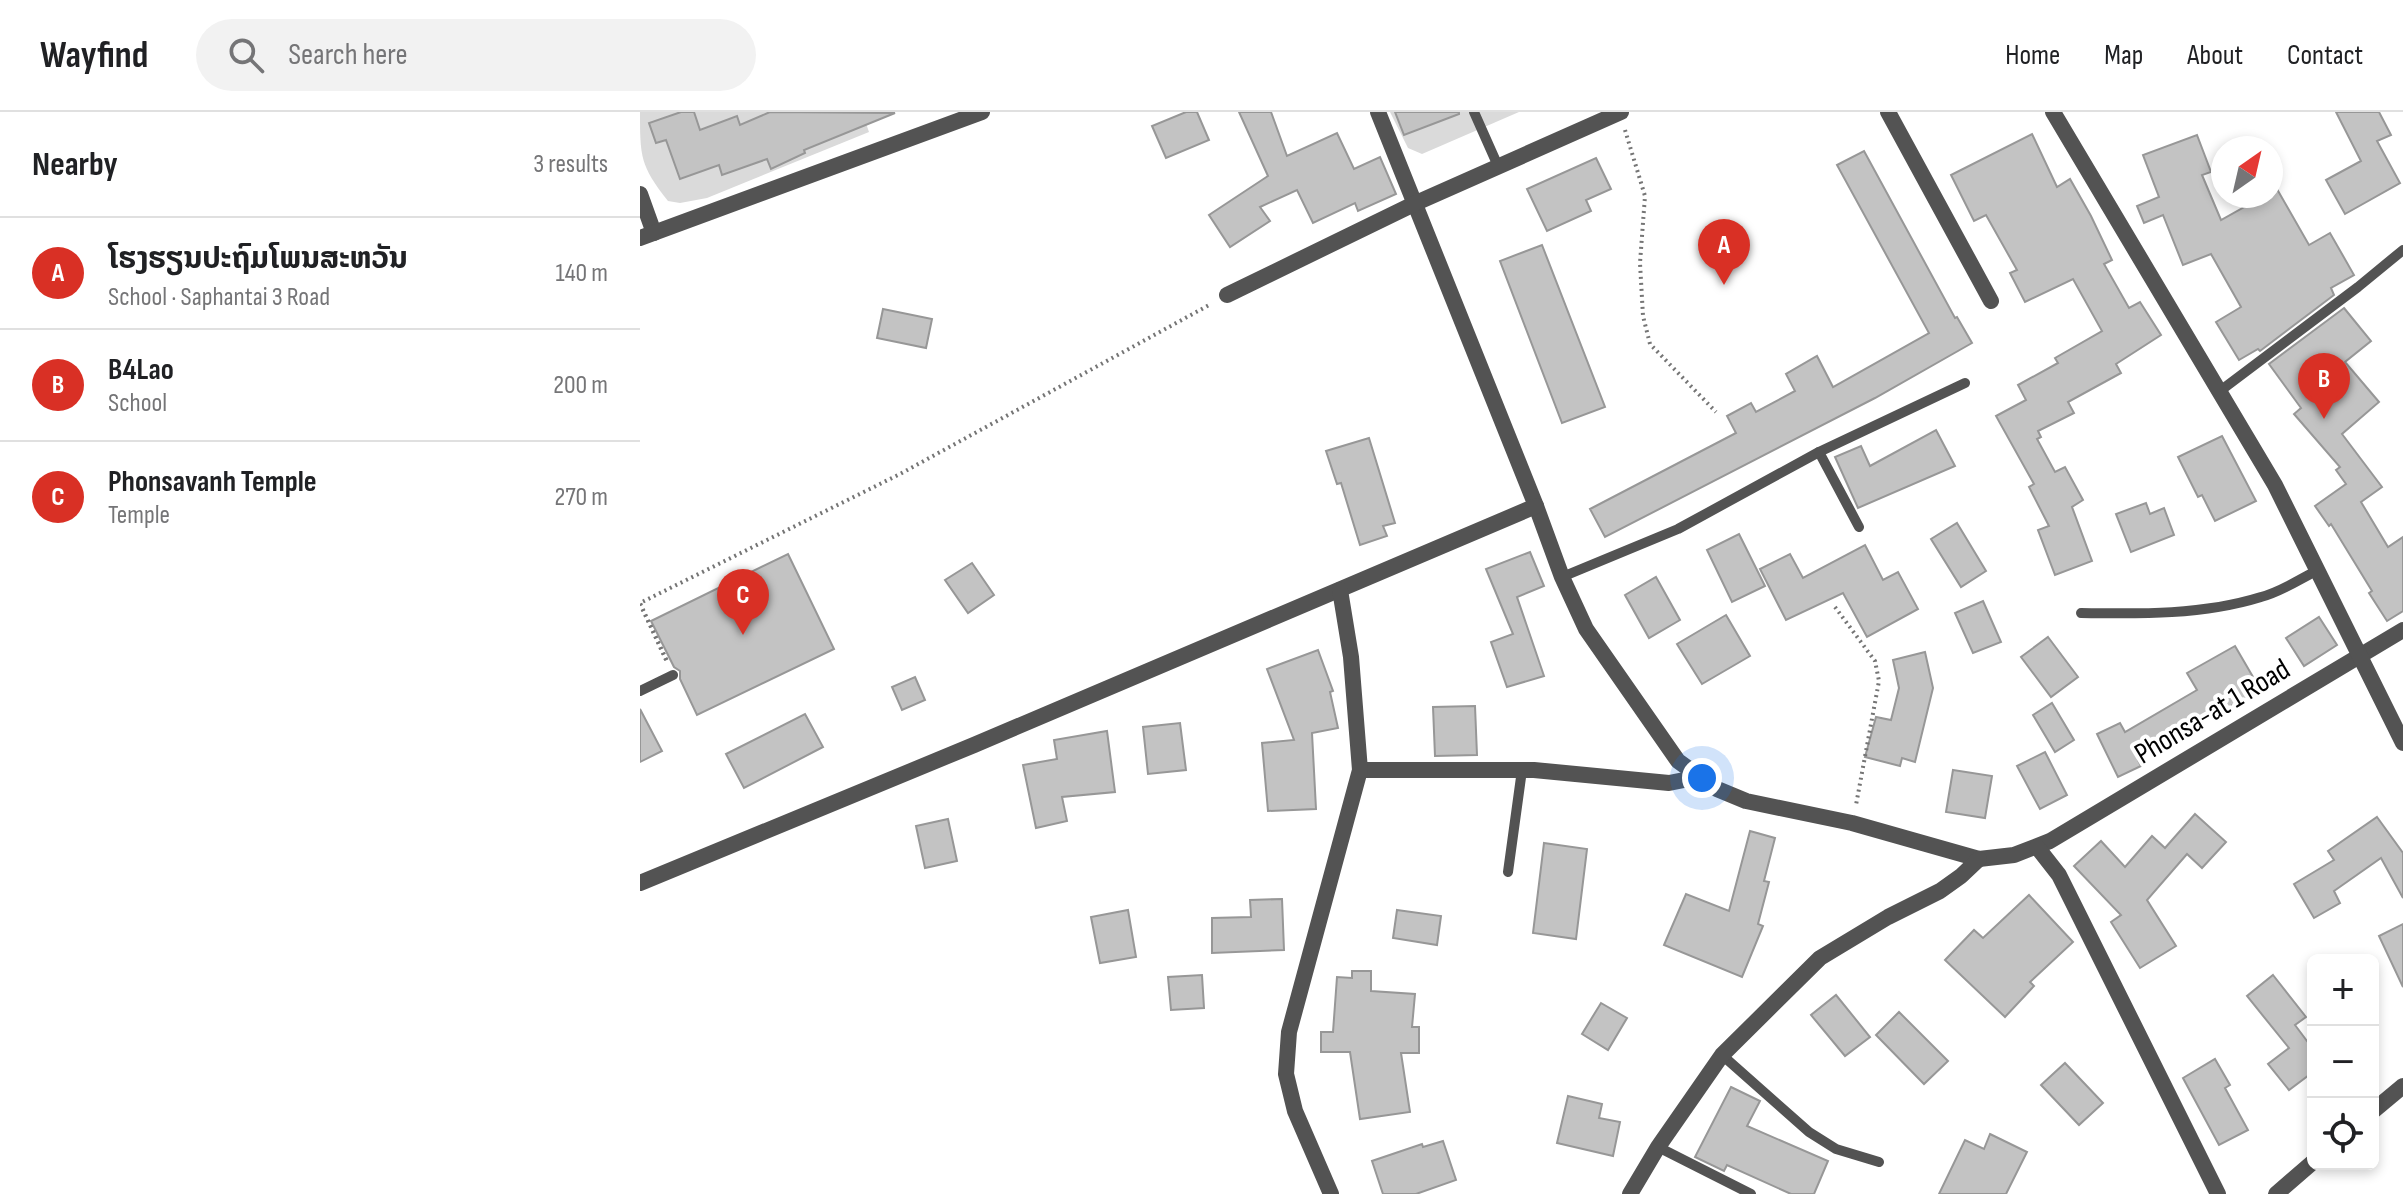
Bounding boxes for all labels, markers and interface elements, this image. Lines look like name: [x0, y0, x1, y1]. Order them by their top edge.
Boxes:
search box: [196, 19, 756, 91]
text: Wayfind: [40, 33, 148, 78]
icon: search: [224, 33, 268, 77]
text: Search here: [288, 37, 407, 73]
text: Home: [2005, 39, 2060, 72]
text: Map: [2104, 39, 2143, 72]
text: About: [2187, 39, 2243, 72]
text: Contact: [2287, 39, 2363, 72]
north arrow: [2211, 136, 2283, 208]
text: Nearby: [32, 144, 118, 185]
text: 3 results: [533, 149, 608, 180]
pin: A: [1698, 219, 1750, 285]
text: ໂຮງຮຽນປະຖົມໂພນສະຫວັນ: [108, 241, 408, 277]
text: A: [52, 258, 64, 289]
text: 140 m: [556, 258, 608, 289]
text: School · Saphantai 3 Road: [108, 282, 330, 313]
text: B4Lao: [108, 352, 174, 388]
pin: B: [2298, 353, 2350, 419]
text: B: [52, 370, 64, 401]
text: 200 m: [553, 370, 608, 401]
text: School: [108, 388, 167, 419]
text: Phonsavanh Temple: [108, 464, 317, 500]
text: C: [51, 482, 65, 513]
text: 270 m: [555, 482, 608, 513]
text: Temple: [108, 500, 170, 531]
pin: C: [717, 569, 769, 635]
street label: Phonsa-at 1 Road: [2128, 651, 2297, 772]
your location: [1682, 758, 1722, 798]
map controls: [2307, 954, 2379, 1170]
button: +: [2307, 954, 2379, 1026]
button: −: [2307, 1026, 2379, 1098]
button: locate: [2307, 1098, 2379, 1170]

